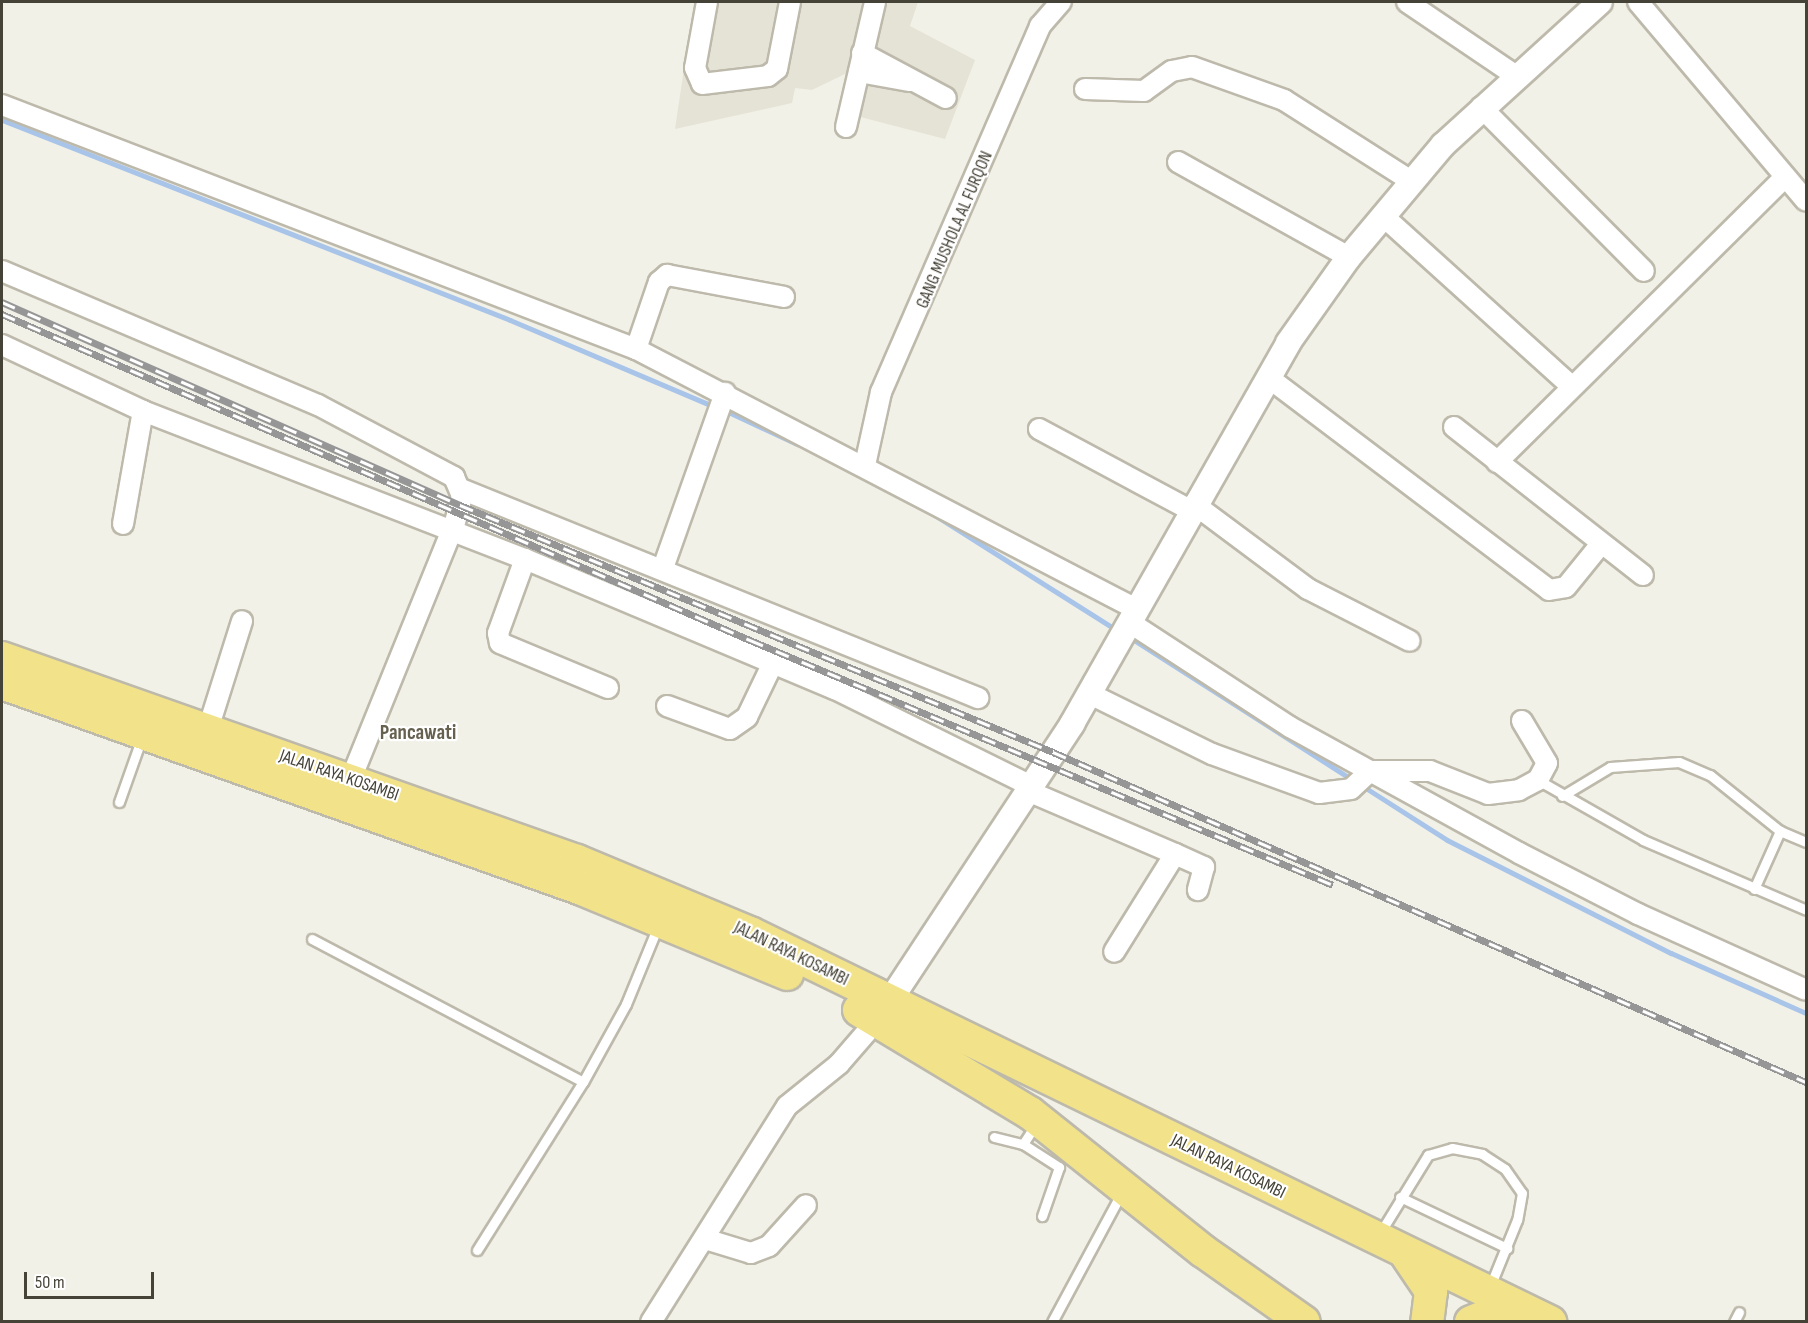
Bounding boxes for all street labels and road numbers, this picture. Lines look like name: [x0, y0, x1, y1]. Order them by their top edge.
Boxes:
street label: GANG MUSHOLA AL FURQON: [912, 148, 998, 312]
street label: JALAN RAYA KOSAMBI: [276, 745, 402, 807]
street label: JALAN RAYA KOSAMBI: [730, 917, 852, 991]
street label: JALAN RAYA KOSAMBI: [1167, 1130, 1289, 1204]

